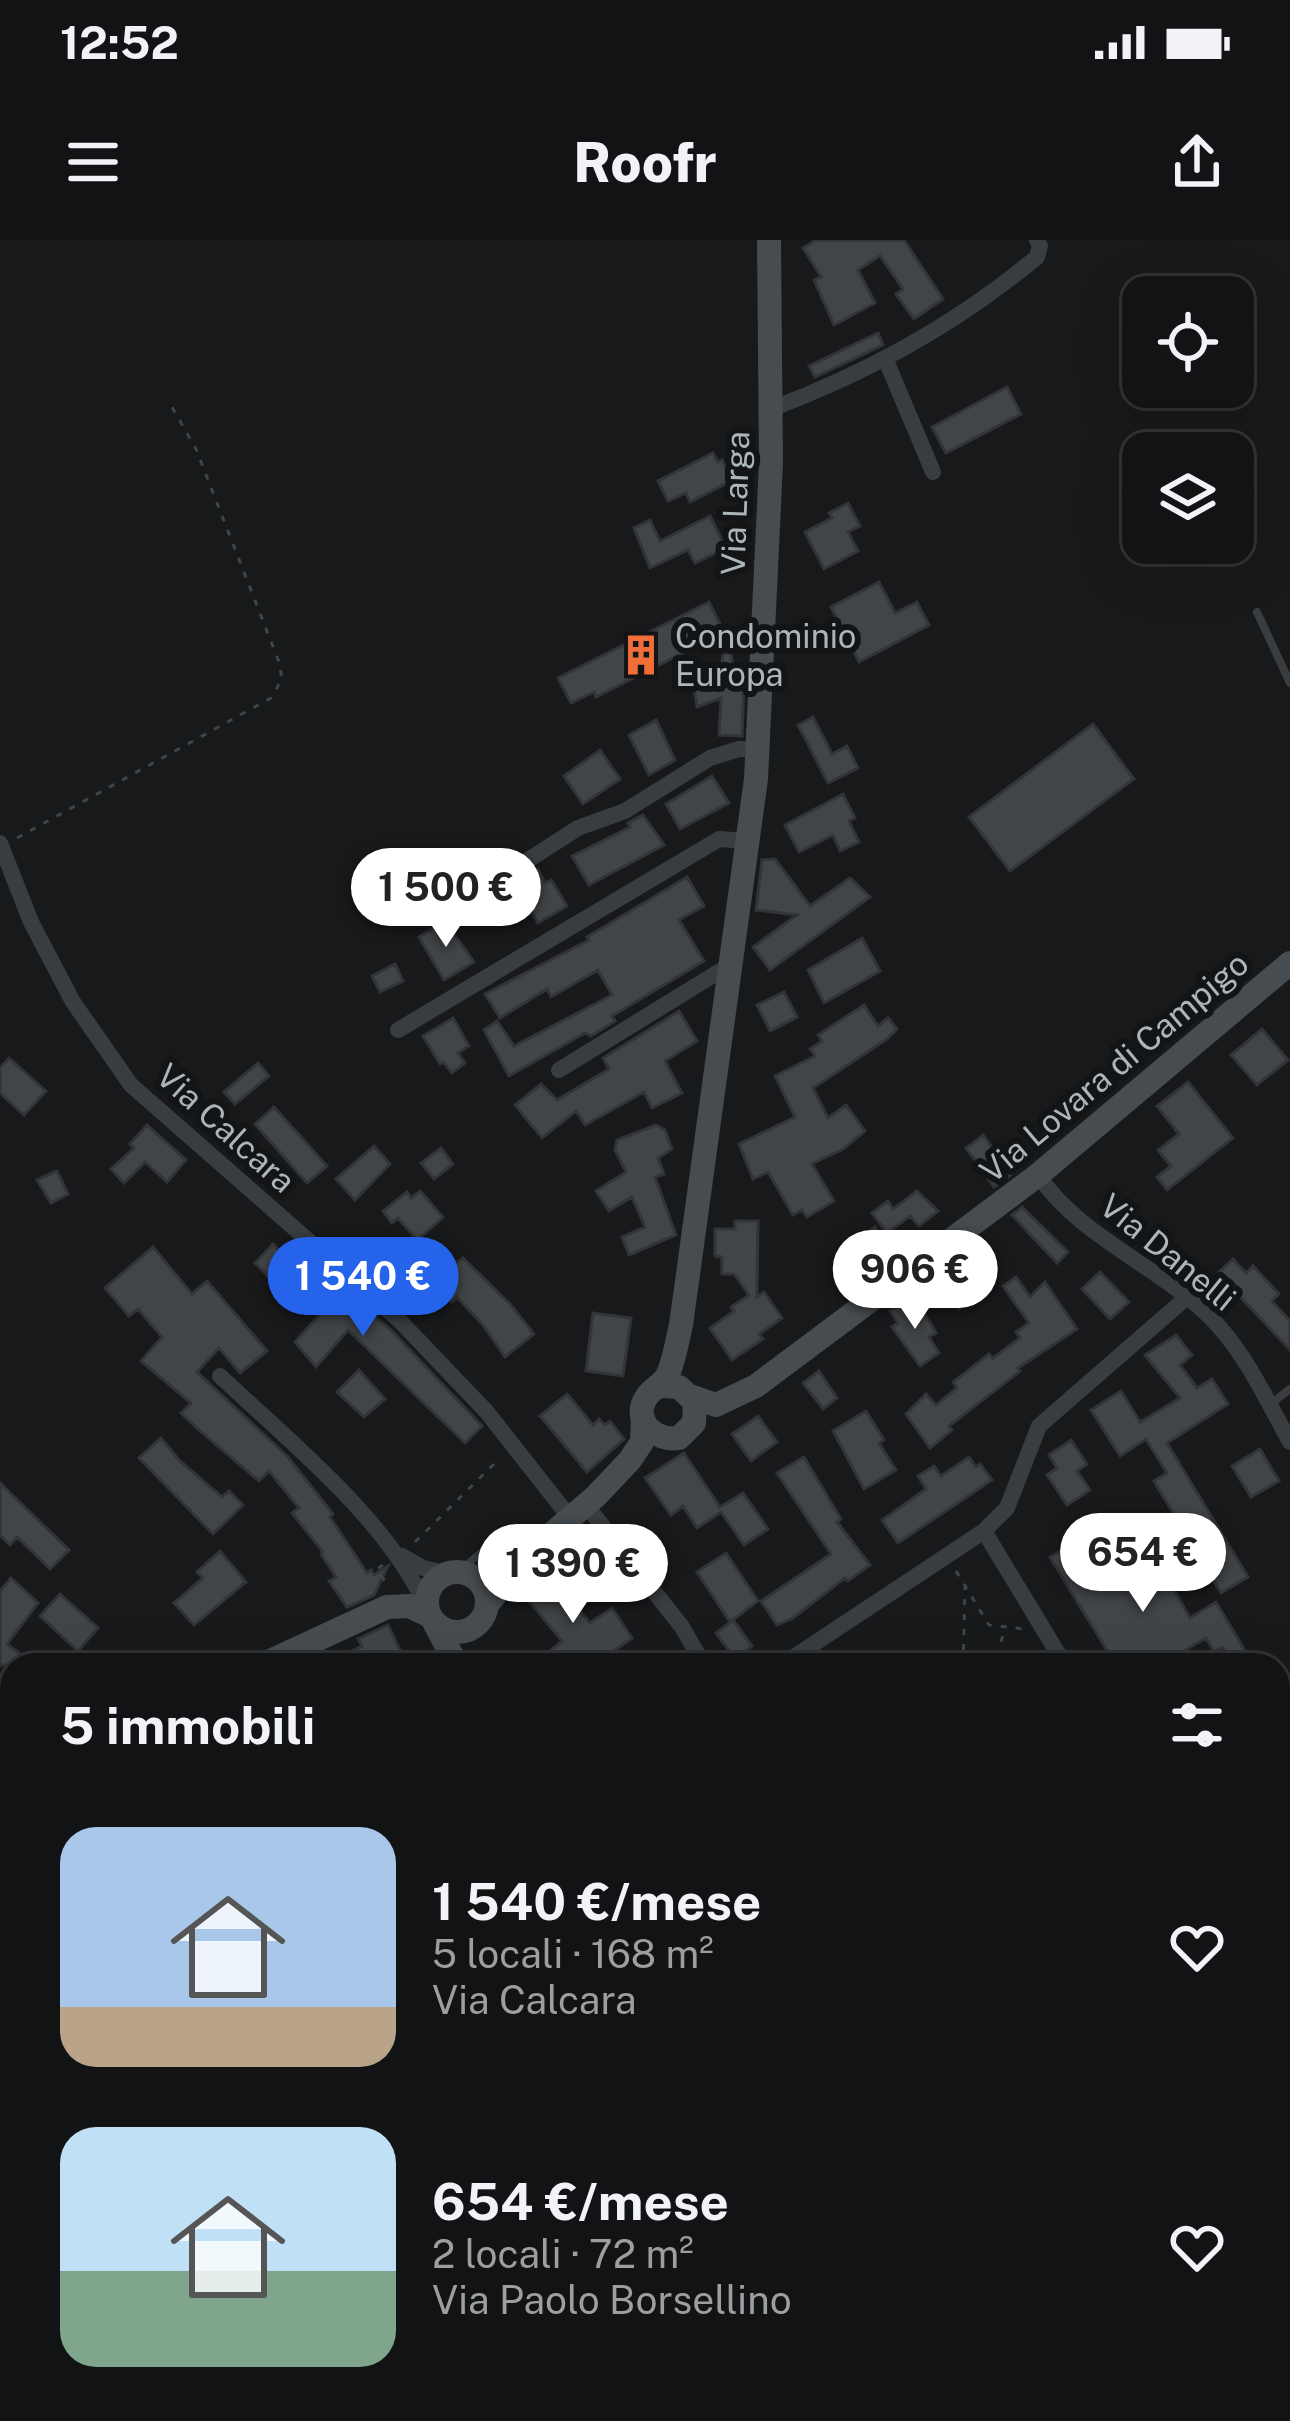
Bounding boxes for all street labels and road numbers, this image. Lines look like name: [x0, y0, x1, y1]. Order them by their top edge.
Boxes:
street label: Via Larga: [713, 430, 757, 576]
street label: Via Lovara di Campigo: [972, 944, 1256, 1190]
street label: Via Calcara: [149, 1056, 303, 1200]
street label: Via Danelli: [1093, 1186, 1243, 1318]

